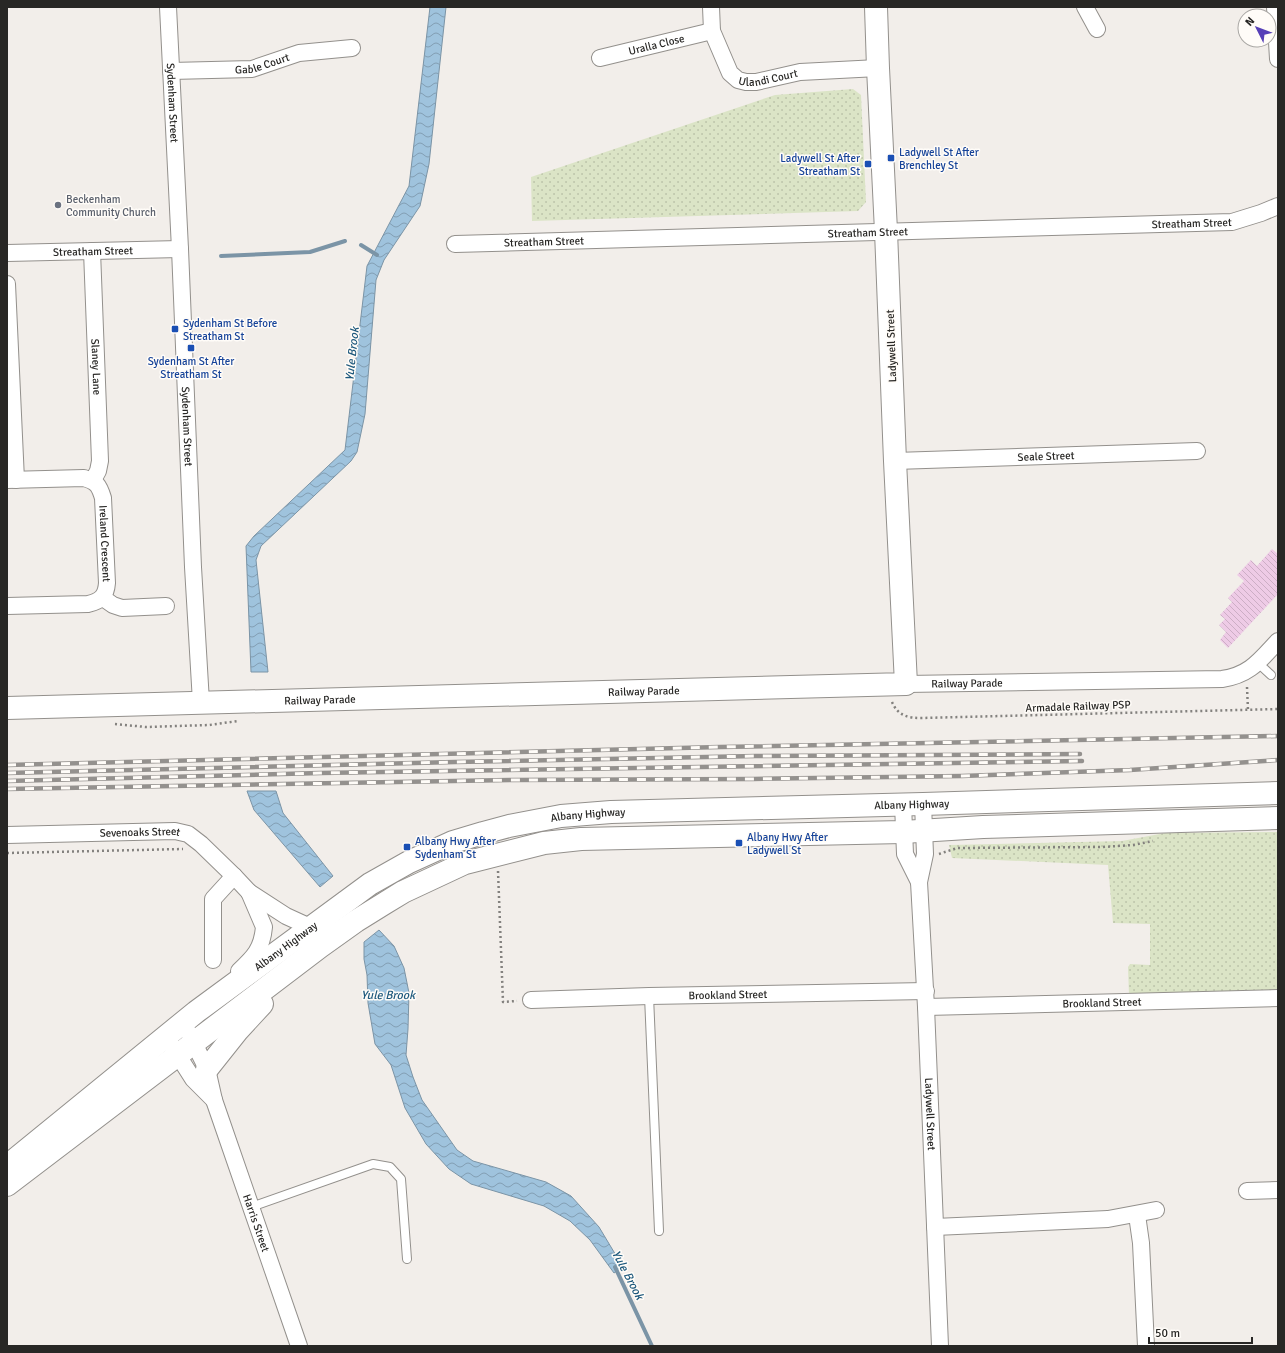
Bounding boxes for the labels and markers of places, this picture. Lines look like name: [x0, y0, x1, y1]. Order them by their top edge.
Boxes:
place label: Ladywell St After Brenchley St: [899, 146, 979, 172]
place label: Ladywell St After Streatham St: [780, 152, 860, 178]
marker: Ladywell St After Brenchley St: [886, 153, 896, 163]
marker: Ladywell St After Streatham St: [863, 159, 873, 169]
place label: Beckenham Community Church: [66, 193, 156, 219]
marker: Beckenham Community Church: [53, 200, 63, 210]
place label: Sydenham St Before Streatham St: [183, 317, 277, 343]
marker: Sydenham St Before Streatham St: [170, 324, 180, 334]
marker: Sydenham St After Streatham St: [186, 343, 196, 353]
place label: Sydenham St After Streatham St: [148, 355, 234, 381]
place label: Albany Hwy After Ladywell St: [747, 831, 828, 857]
place label: Albany Hwy After Sydenham St: [415, 835, 496, 861]
marker: Albany Hwy After Ladywell St: [734, 838, 744, 848]
marker: Albany Hwy After Sydenham St: [402, 842, 412, 852]

